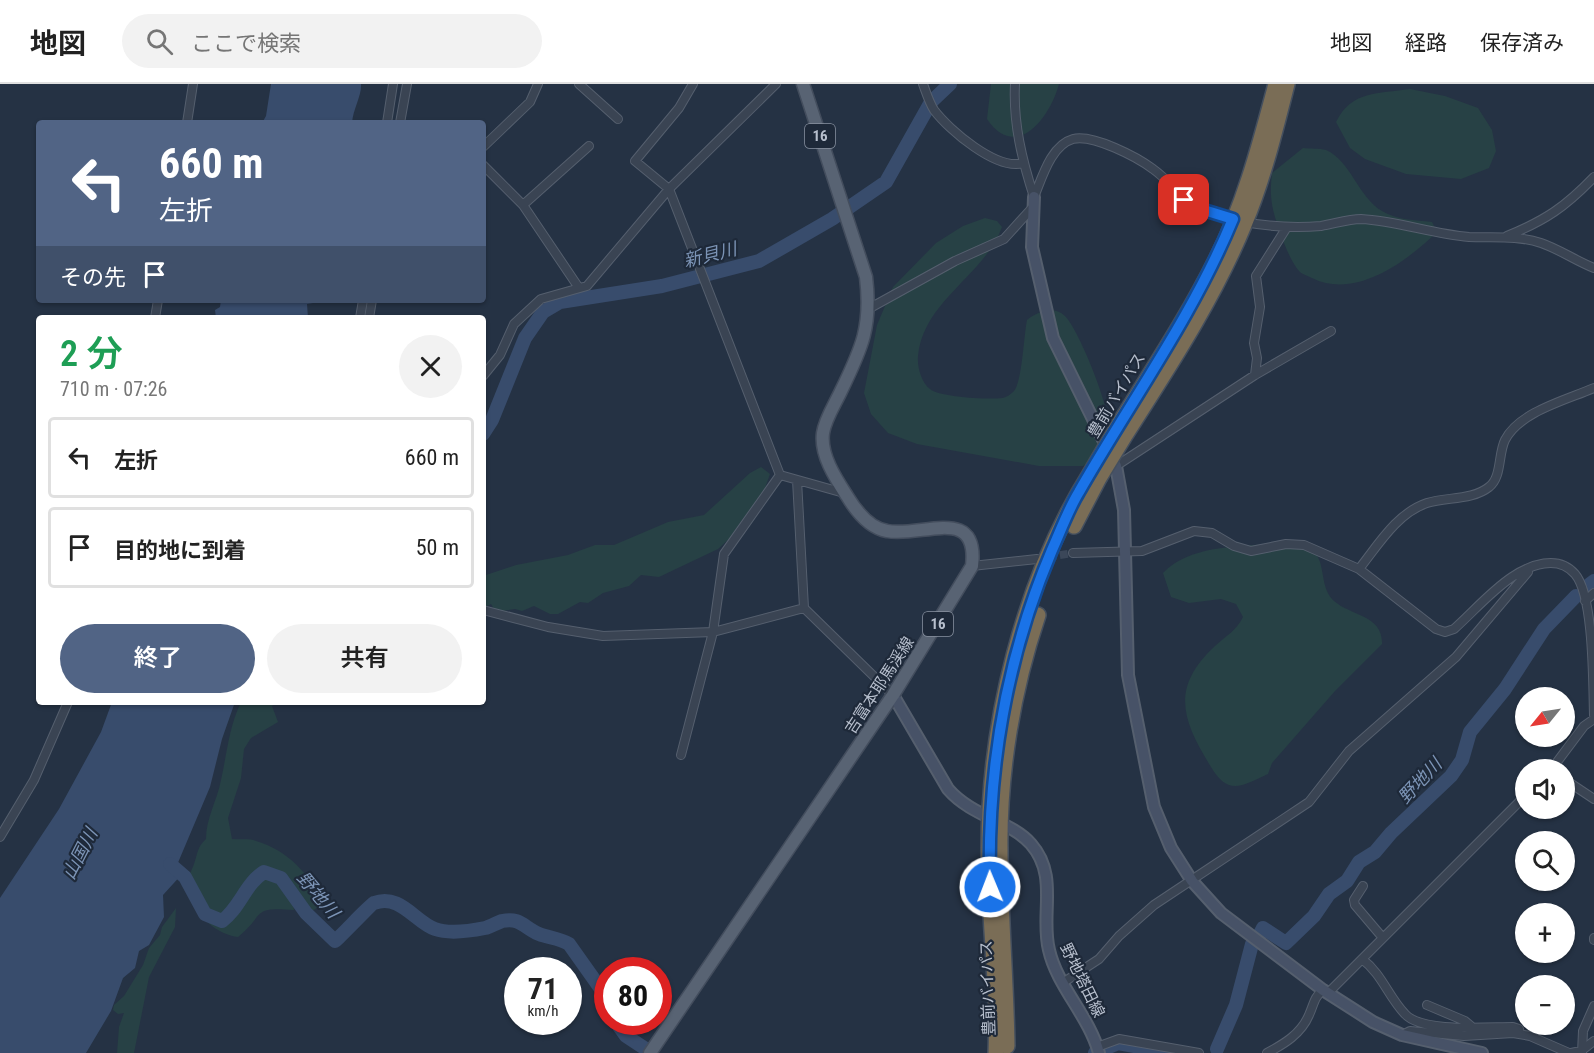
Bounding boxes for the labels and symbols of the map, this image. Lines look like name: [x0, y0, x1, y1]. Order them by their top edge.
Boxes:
road number: 16: [805, 124, 835, 148]
pin: [1158, 174, 1209, 225]
water label: 新貝川: [681, 237, 741, 271]
street label: 豊前バイパス: [1084, 349, 1149, 441]
road number: 16: [923, 612, 953, 636]
street label: 吉富本耶馬渓線: [841, 633, 918, 737]
north arrow: [1515, 687, 1575, 747]
water label: 野地川: [1394, 752, 1447, 808]
water label: 山国川: [58, 823, 102, 883]
position arrow: [958, 855, 1022, 919]
water label: 野地川: [293, 867, 345, 924]
street label: 豊前バイパス: [976, 940, 999, 1036]
street label: 野地塔田線: [1056, 940, 1109, 1020]
speed limit sign: 80: [594, 957, 672, 1035]

